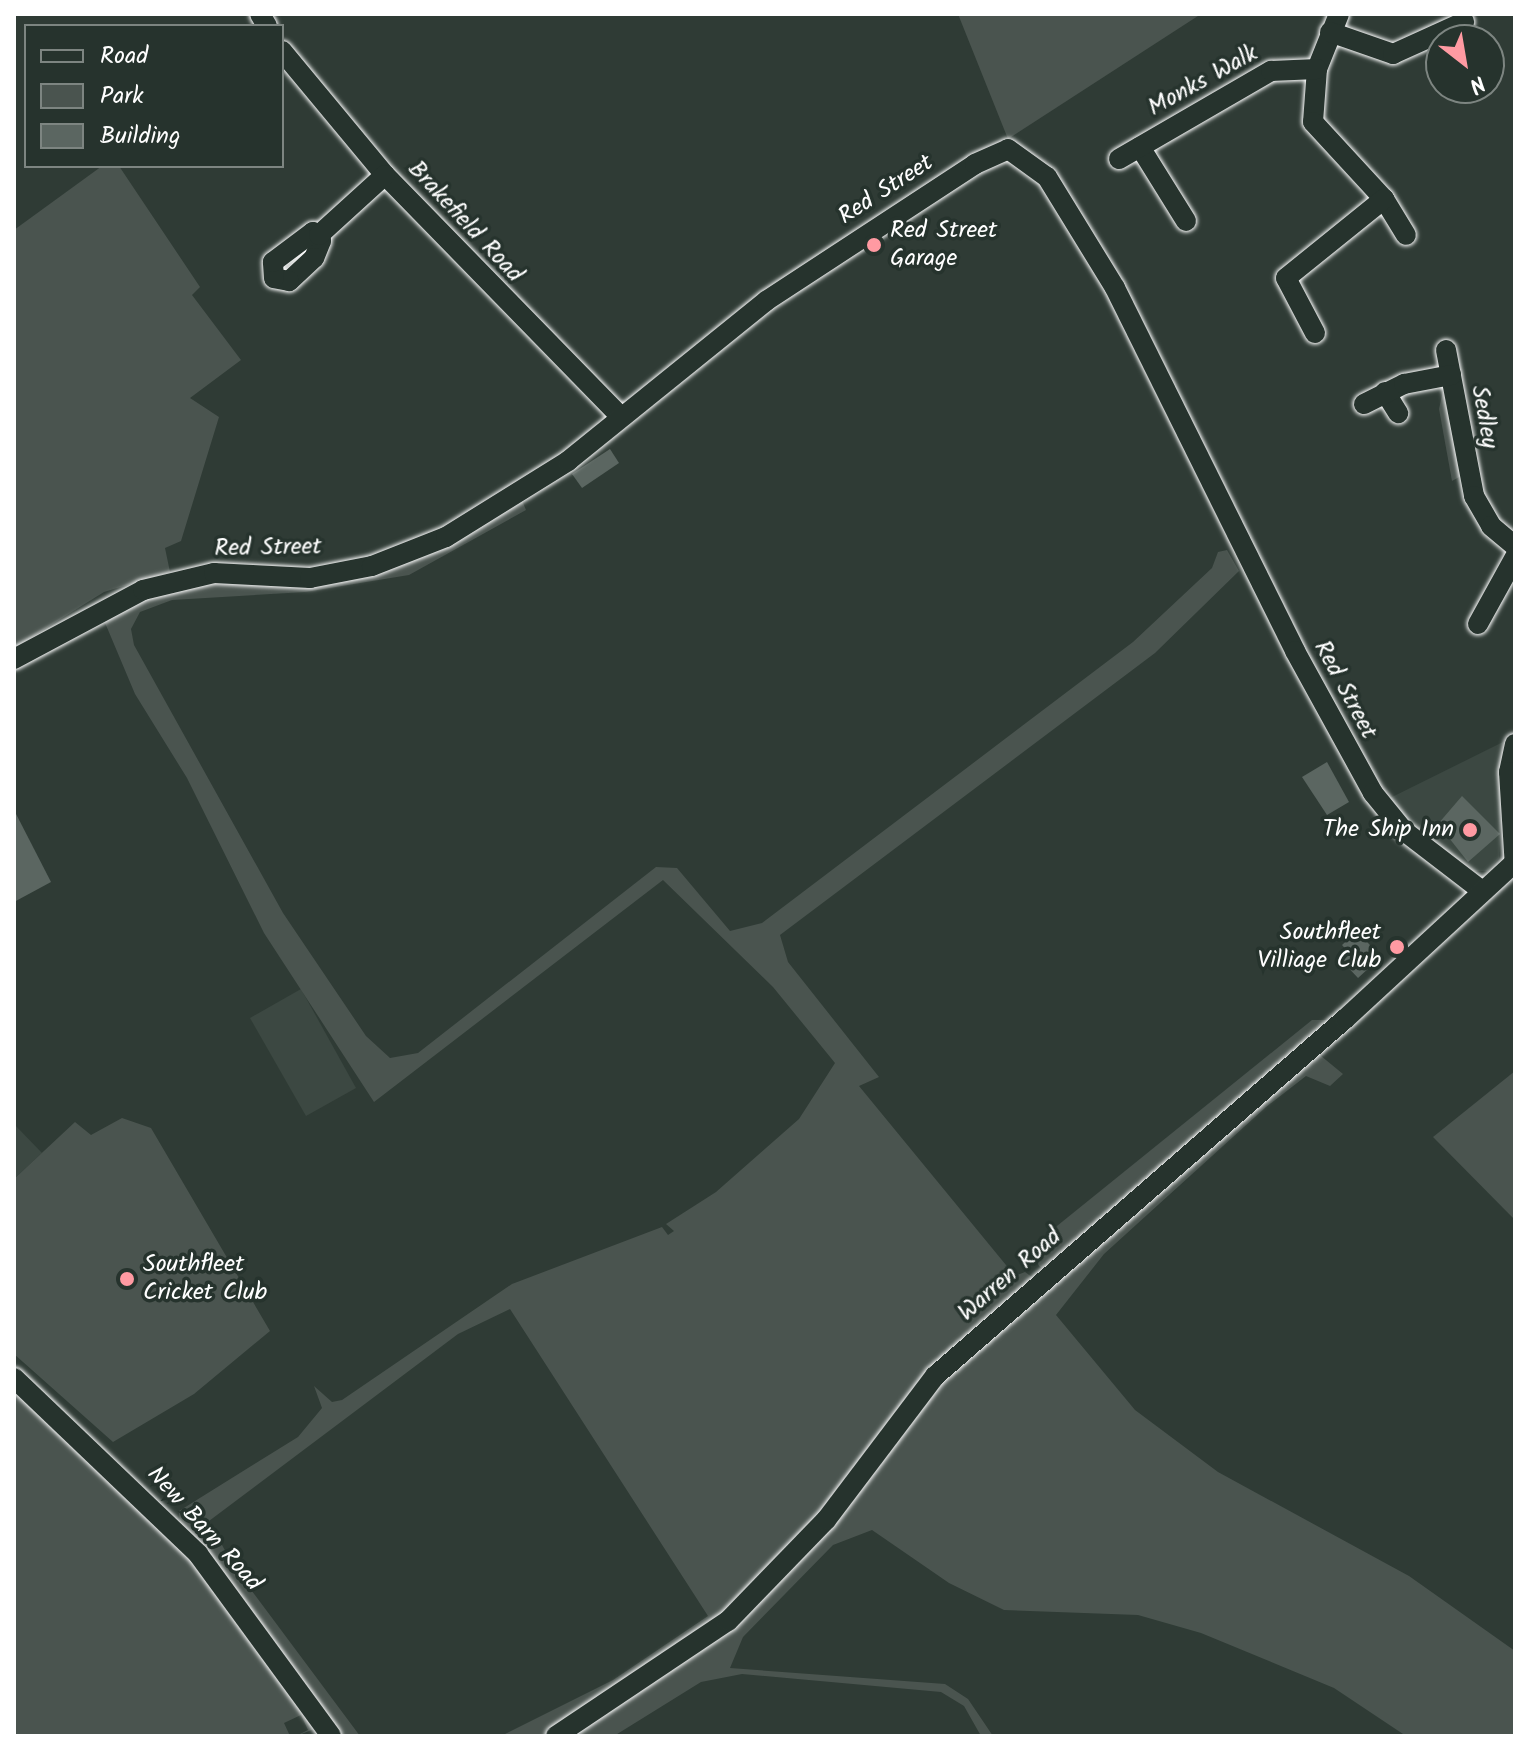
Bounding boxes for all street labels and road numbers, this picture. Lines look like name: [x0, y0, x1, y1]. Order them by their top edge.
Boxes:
street label: Monks Walk: [1143, 39, 1263, 123]
street label: Red Street: [833, 149, 939, 231]
street label: Brakefield Road: [401, 155, 529, 289]
street label: Sedley: [1464, 383, 1504, 451]
street label: Red Street: [214, 533, 322, 563]
street label: Red Street: [1307, 636, 1383, 744]
street label: Warren Road: [953, 1222, 1067, 1328]
street label: New Barn Road: [140, 1461, 268, 1597]

